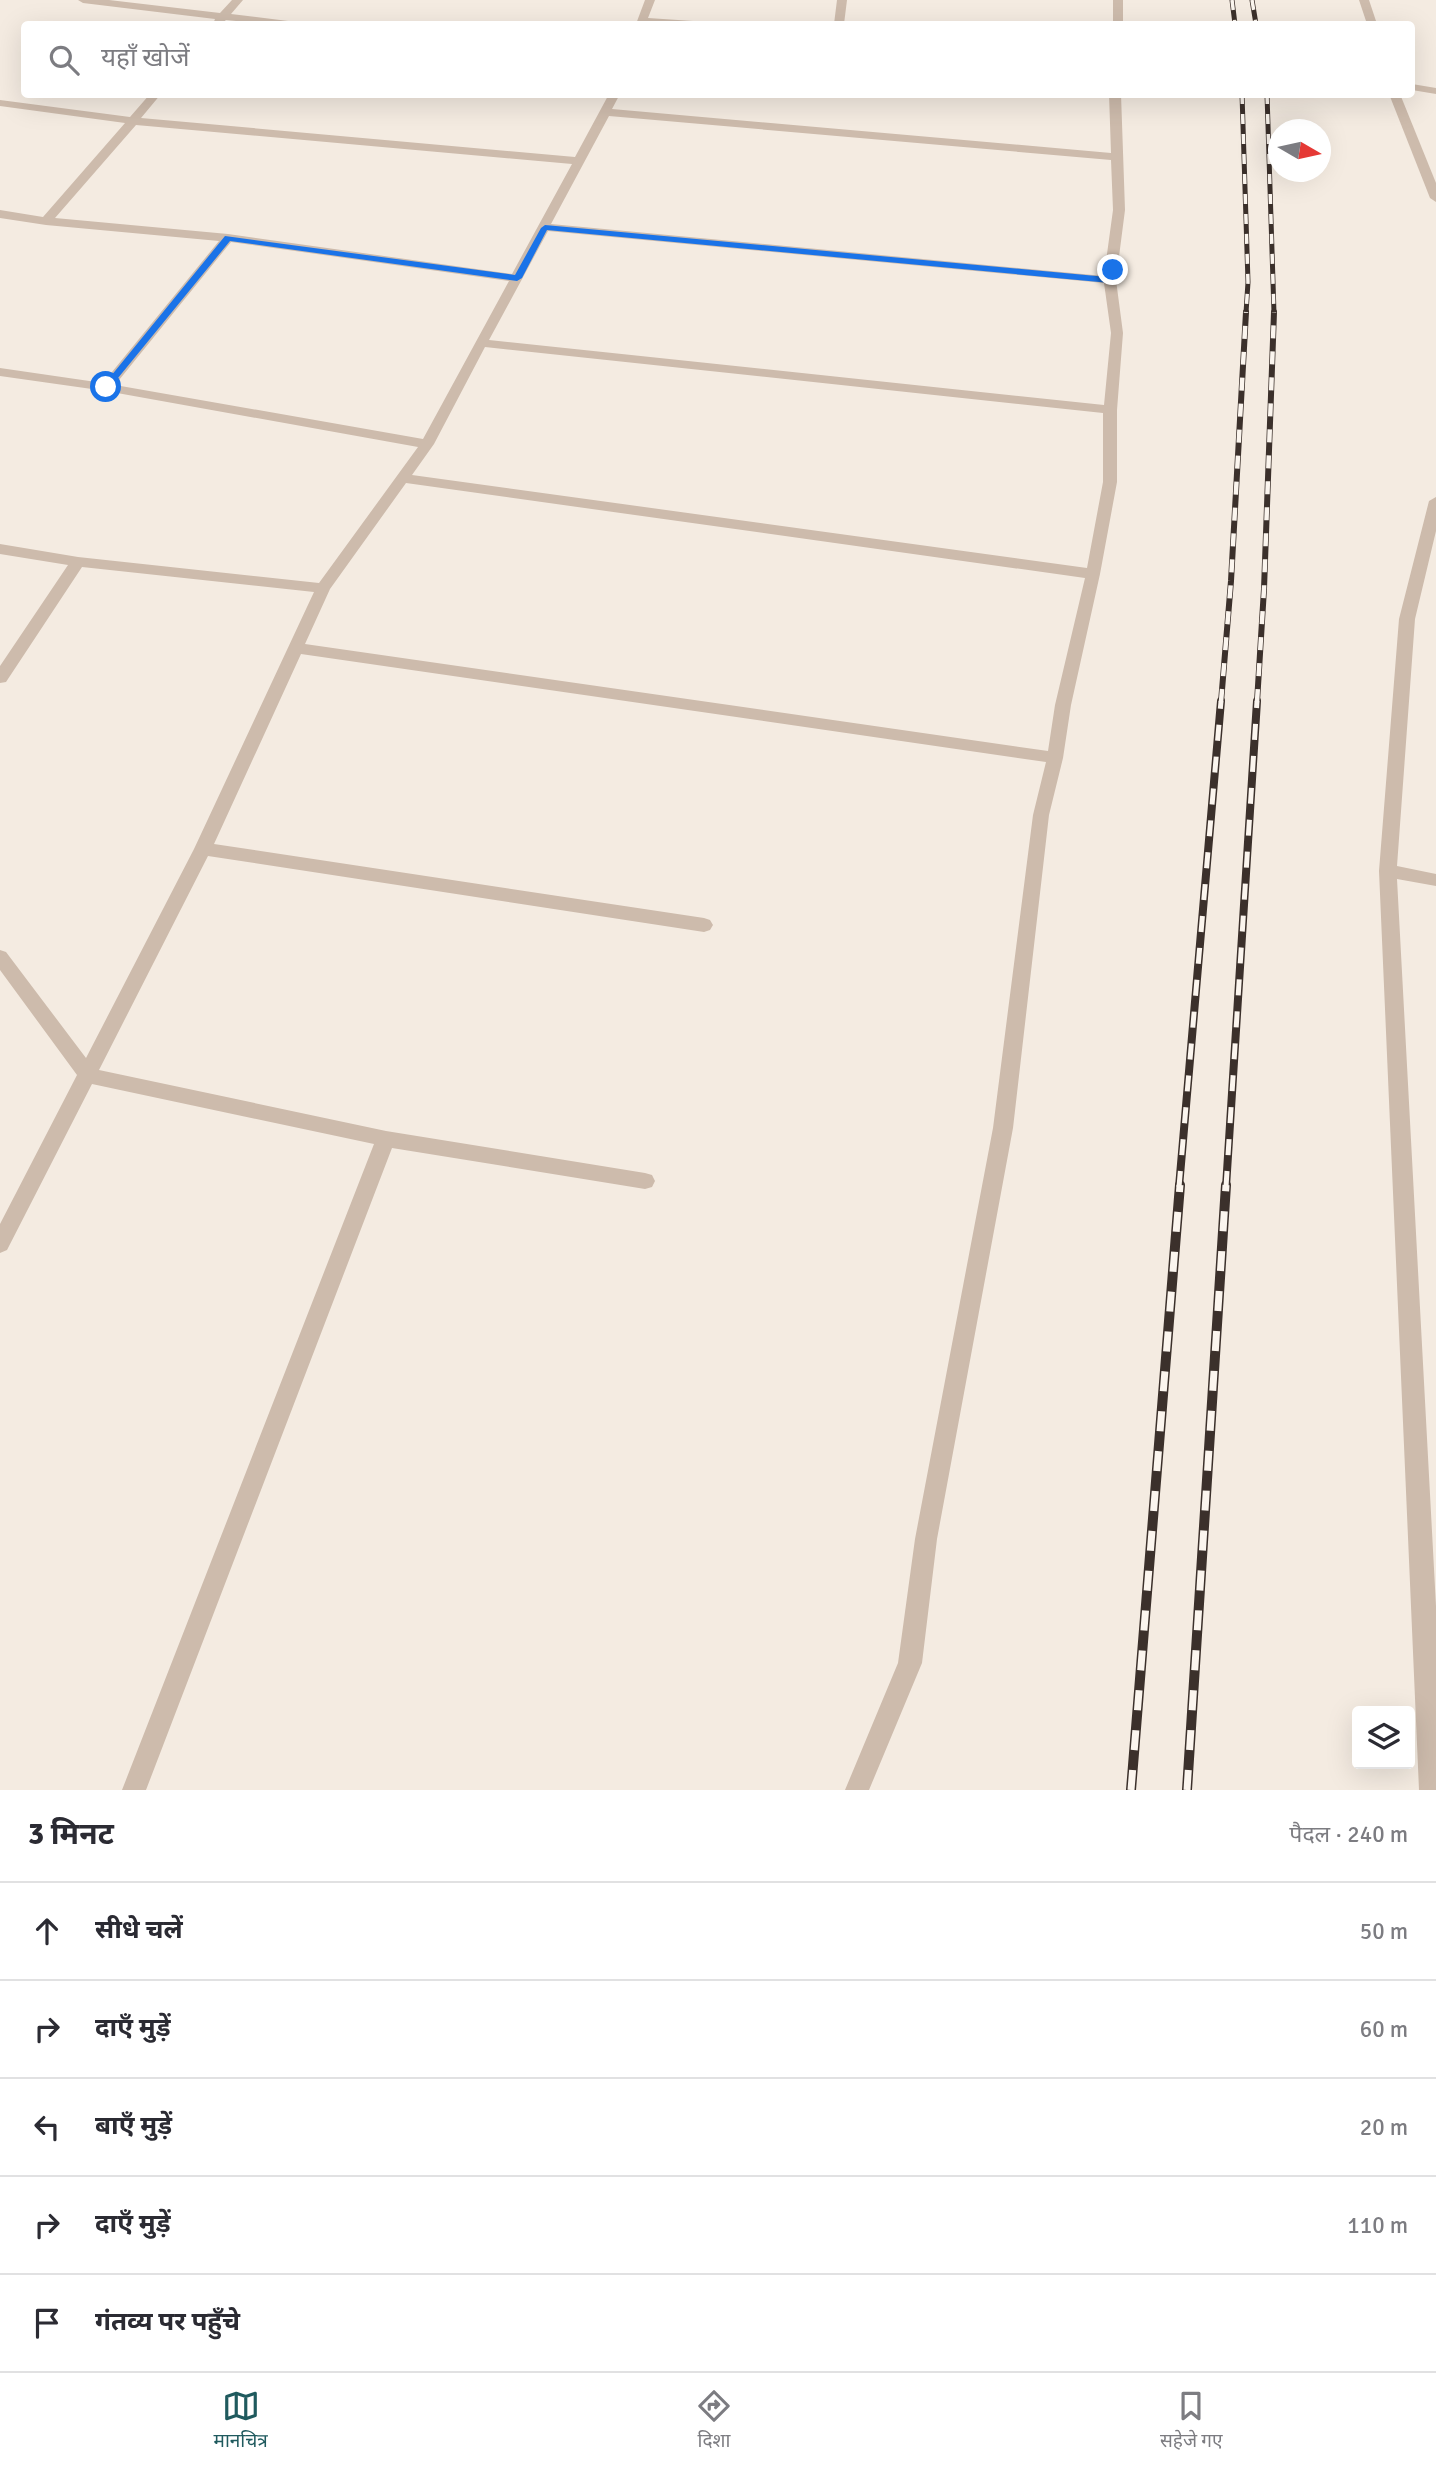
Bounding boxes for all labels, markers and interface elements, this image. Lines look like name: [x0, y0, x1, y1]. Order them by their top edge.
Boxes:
search box: [21, 21, 1415, 98]
icon: search: [45, 41, 83, 79]
text: यहाँ खोजें: [101, 42, 190, 74]
north arrow: [1268, 119, 1331, 182]
route end: [1097, 254, 1128, 285]
route start: [90, 371, 121, 402]
map controls: [1352, 1706, 1415, 1769]
button: layers: [1352, 1706, 1415, 1769]
text: 3 मिनट: [28, 1816, 114, 1853]
text: पैदल · 240 m: [1289, 1820, 1408, 1849]
icon: ahead: [28, 1912, 66, 1950]
text: सीधे चलें: [95, 1914, 183, 1946]
text: 50 m: [1360, 1917, 1408, 1946]
icon: right: [28, 2010, 66, 2048]
text: दाएँ मुड़ें: [95, 2012, 171, 2044]
text: 60 m: [1360, 2015, 1408, 2044]
icon: left: [28, 2108, 66, 2146]
text: बाएँ मुड़ें: [95, 2110, 172, 2142]
text: 20 m: [1360, 2113, 1408, 2142]
icon: right: [28, 2206, 66, 2244]
text: दाएँ मुड़ें: [95, 2208, 171, 2240]
text: 110 m: [1347, 2211, 1408, 2240]
icon: arrive: [28, 2304, 66, 2342]
text: गंतव्य पर पहुँचे: [95, 2306, 240, 2338]
tab: मानचित्र: [214, 2387, 268, 2455]
tab: दिशा: [695, 2387, 733, 2455]
tab: सहेजे गए: [1160, 2387, 1222, 2455]

